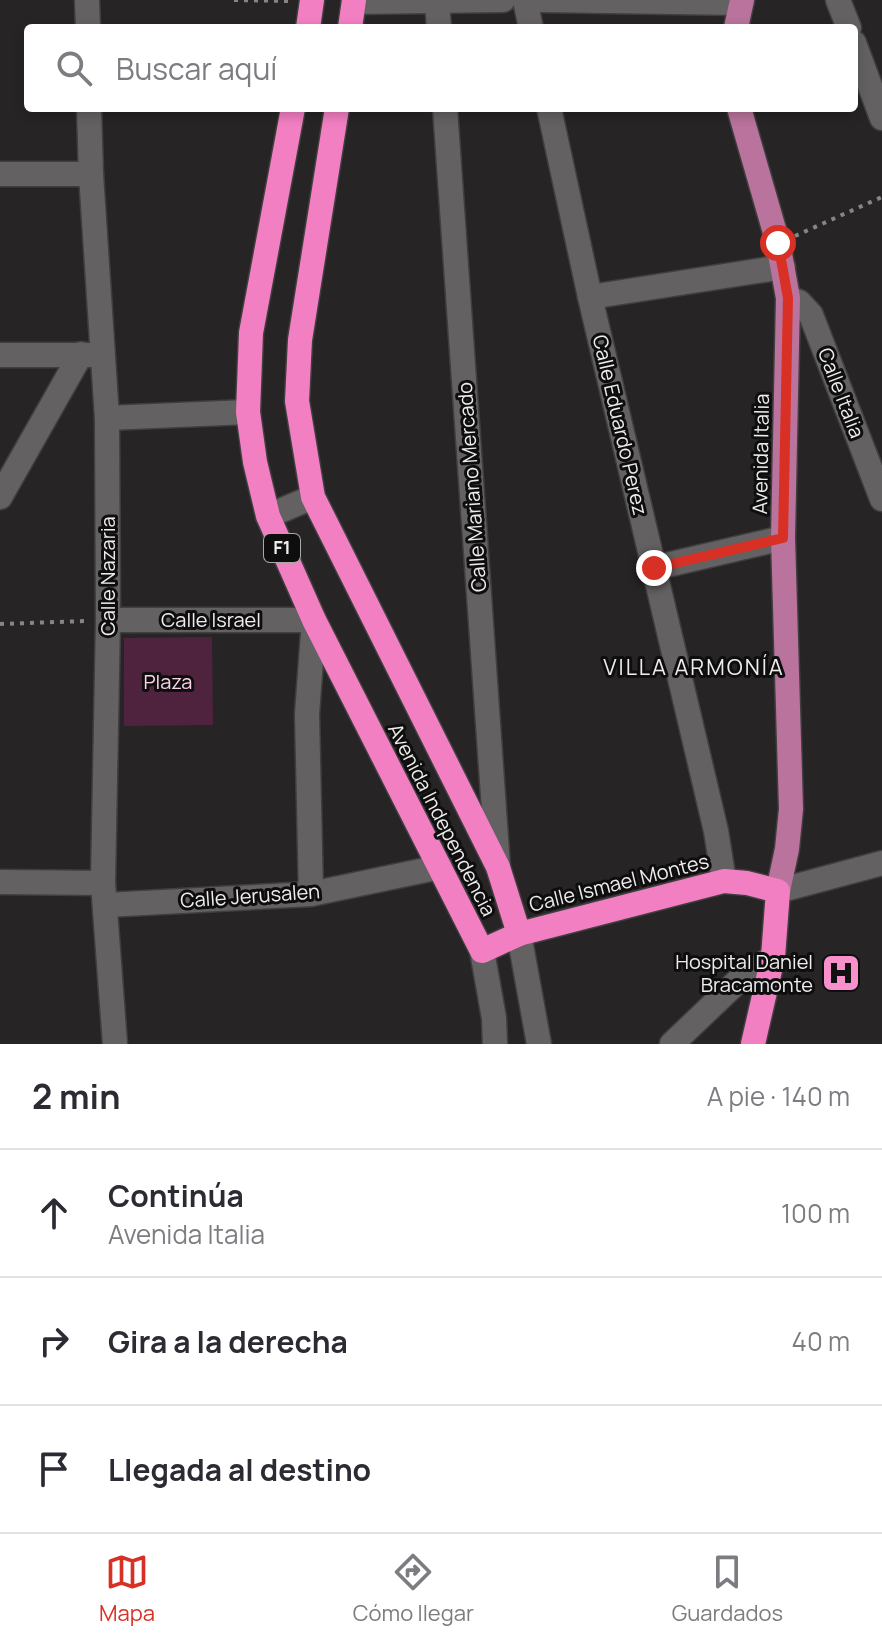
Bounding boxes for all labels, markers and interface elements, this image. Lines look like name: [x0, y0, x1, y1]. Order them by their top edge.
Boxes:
search box: [24, 24, 858, 112]
icon: search: [52, 46, 96, 90]
text: Buscar aquí: [116, 48, 277, 89]
route start: [760, 225, 796, 261]
street label: Calle Eduardo Perez: [587, 332, 654, 518]
street label: Calle Italia: [812, 344, 871, 442]
street label: Calle Mariano Mercado: [451, 381, 492, 593]
street label: Avenida Italia: [746, 393, 775, 515]
street label: Calle Nazaria: [94, 516, 121, 636]
road number: F1: [264, 534, 300, 562]
route end: [636, 550, 672, 586]
street label: Calle Israel: [161, 606, 261, 633]
district label: VILLA ARMONÍA: [603, 652, 785, 682]
park label: Plaza: [144, 668, 192, 695]
street label: Avenida Independencia: [382, 719, 503, 921]
street label: Calle Ismael Montes: [526, 847, 712, 918]
street label: Calle Jerusalen: [179, 877, 321, 914]
place label: Hospital Daniel Bracamonte: [675, 948, 813, 998]
hospital icon: Hospital Daniel Bracamonte: [820, 952, 862, 994]
text: 2 min: [32, 1073, 120, 1119]
text: A pie · 140 m: [707, 1078, 850, 1114]
text: Continúa: [108, 1175, 244, 1216]
icon: ahead: [32, 1191, 76, 1235]
text: 100 m: [781, 1195, 850, 1231]
text: Avenida Italia: [108, 1216, 265, 1252]
icon: right: [32, 1319, 76, 1363]
text: Gira a la derecha: [108, 1321, 348, 1362]
text: 40 m: [792, 1323, 850, 1359]
icon: arrive: [32, 1447, 76, 1491]
text: Llegada al destino: [108, 1449, 371, 1490]
tab: Mapa: [99, 1550, 155, 1628]
tab: Cómo llegar: [353, 1550, 474, 1628]
tab: Guardados: [672, 1550, 783, 1628]

